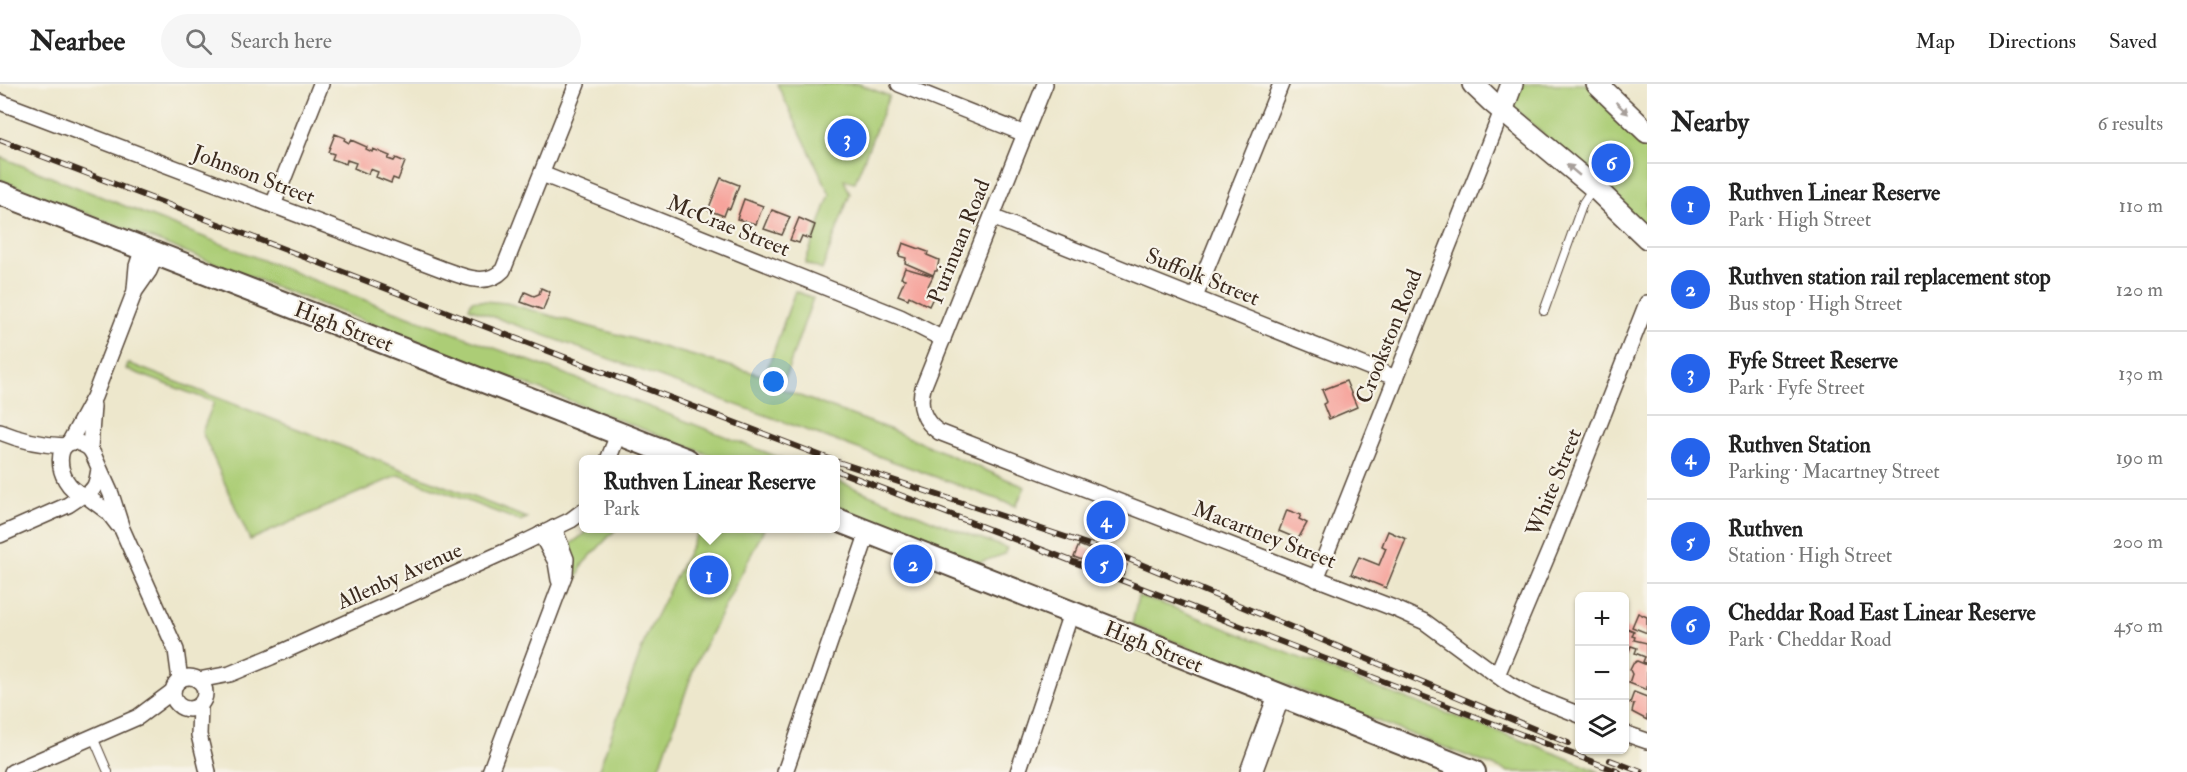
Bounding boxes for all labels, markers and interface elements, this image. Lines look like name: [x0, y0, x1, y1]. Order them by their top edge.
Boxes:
search box: [161, 14, 581, 68]
text: Nearbee: [30, 24, 125, 59]
icon: search: [182, 25, 215, 58]
text: Search here: [230, 27, 332, 55]
text: Map: [1915, 28, 1955, 55]
text: Directions: [1988, 28, 2076, 55]
text: Saved: [2109, 28, 2157, 55]
one-way arrow: [1614, 101, 1629, 115]
text: Nearby: [1671, 107, 1749, 139]
text: 6 results: [2097, 111, 2163, 136]
pin: 3: [828, 116, 866, 160]
street label: Johnson Street: [187, 138, 319, 211]
pin: 6: [1592, 140, 1630, 185]
one-way arrow: [1566, 164, 1581, 176]
street label: Purinuan Road: [921, 175, 997, 308]
text: Ruthven Linear Reserve: [1728, 179, 1940, 207]
street label: McCrae Street: [663, 189, 794, 263]
text: 1: [1687, 193, 1694, 218]
text: 110 m: [2119, 193, 2163, 218]
text: Park · High Street: [1728, 207, 1871, 232]
street label: Suffolk Street: [1142, 241, 1264, 312]
text: Ruthven station rail replacement stop: [1728, 263, 2051, 291]
street label: Crookston Road: [1349, 265, 1429, 408]
text: 2: [1685, 277, 1696, 302]
text: 120 m: [2116, 277, 2163, 302]
text: Bus stop · High Street: [1728, 291, 1902, 316]
street label: High Street: [290, 295, 397, 359]
text: Fyfe Street Reserve: [1728, 347, 1898, 375]
text: 3: [1687, 361, 1694, 386]
text: 130 m: [2118, 361, 2163, 386]
your location: [759, 367, 788, 396]
text: Park · Fyfe Street: [1728, 375, 1865, 400]
street label: White Street: [1519, 424, 1588, 541]
text: Ruthven Station: [1728, 431, 1871, 459]
text: 4: [1685, 445, 1696, 470]
text: 190 m: [2116, 445, 2163, 470]
popup: [579, 455, 840, 533]
text: Parking · Macartney Street: [1728, 459, 1940, 484]
text: Ruthven Linear Reserve: [603, 468, 816, 496]
street label: Macartney Street: [1189, 495, 1340, 575]
text: Park: [603, 496, 640, 521]
pin: 4: [1086, 498, 1126, 542]
text: Ruthven: [1728, 515, 1803, 543]
text: 5: [1686, 529, 1695, 554]
text: 200 m: [2113, 529, 2163, 554]
street label: Allenby Avenue: [331, 536, 466, 616]
pin: 2: [894, 542, 932, 586]
pin: 5: [1084, 542, 1124, 586]
text: Station · High Street: [1728, 543, 1892, 568]
pin: 1: [690, 552, 728, 598]
map controls: [1575, 592, 1629, 754]
button: +: [1575, 592, 1629, 646]
text: Cheddar Road East Linear Reserve: [1728, 599, 2036, 627]
text: 6: [1685, 613, 1696, 638]
text: 450 m: [2114, 613, 2163, 638]
street label: High Street: [1100, 614, 1207, 679]
text: Park · Cheddar Road: [1728, 627, 1892, 652]
button: −: [1575, 646, 1629, 700]
button: layers: [1575, 700, 1629, 754]

